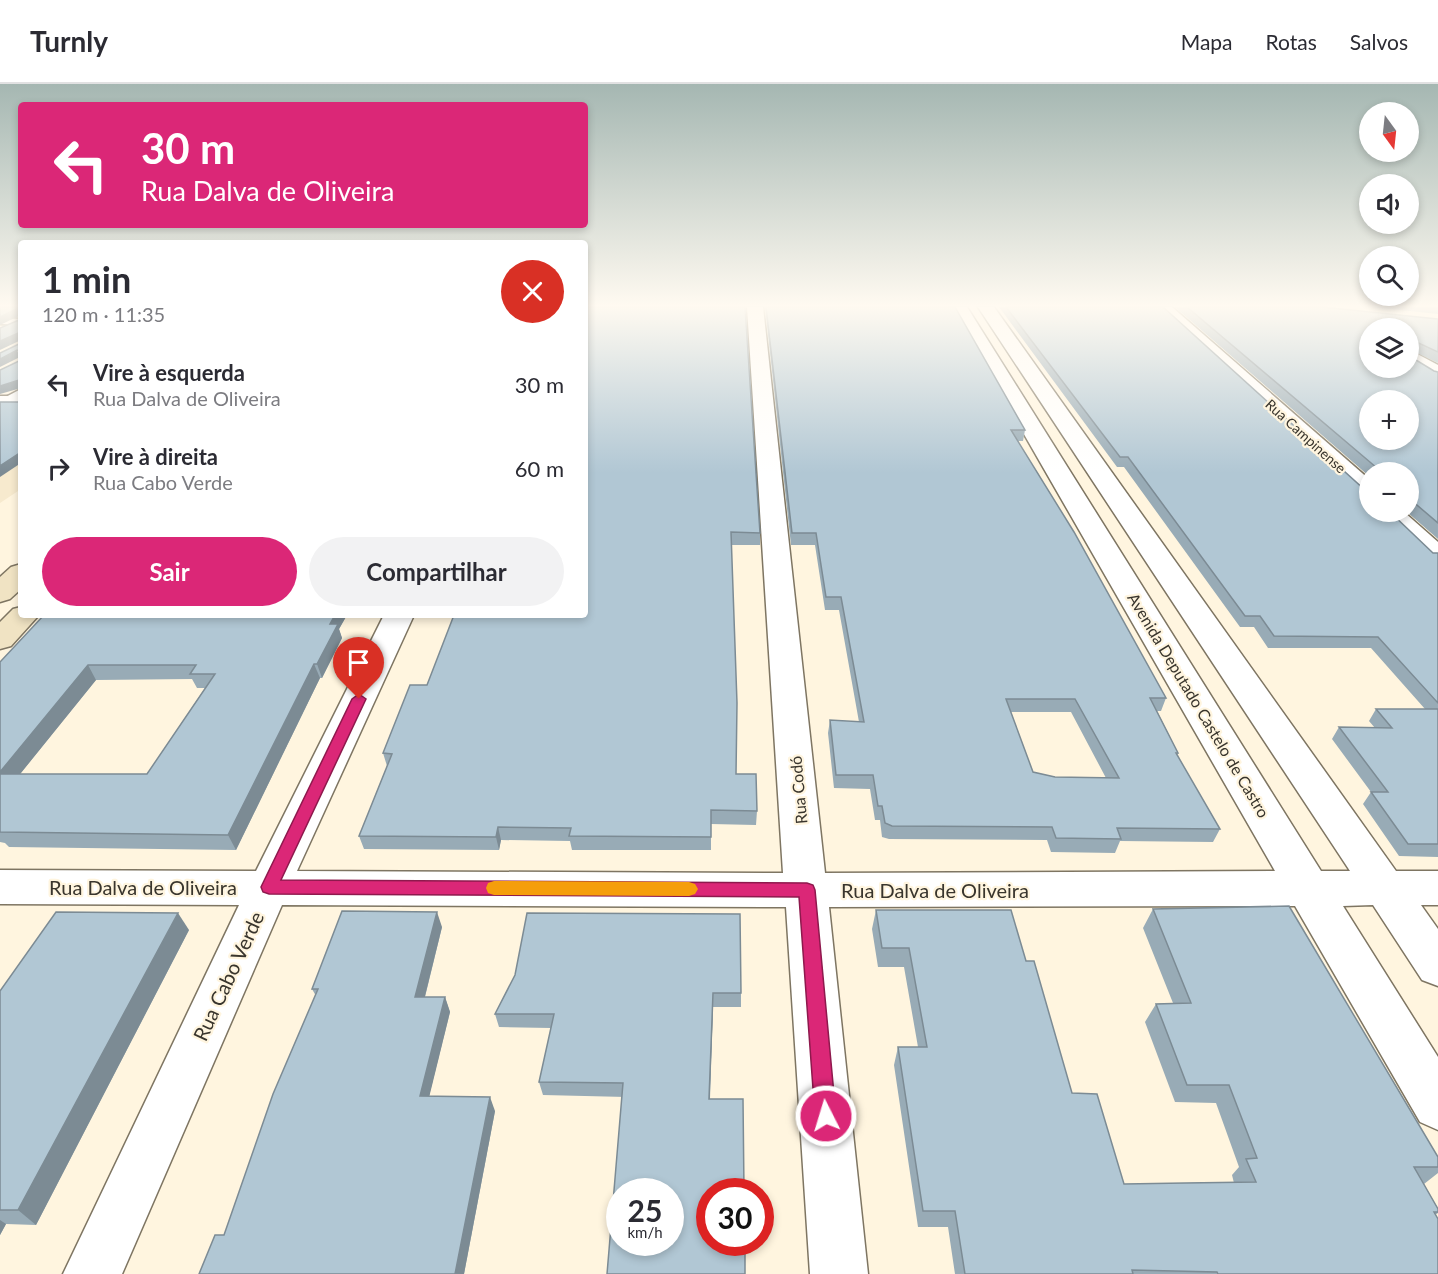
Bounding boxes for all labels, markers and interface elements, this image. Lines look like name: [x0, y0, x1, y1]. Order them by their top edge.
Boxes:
text: Turnly: [30, 24, 108, 58]
text: Mapa: [1181, 29, 1233, 54]
text: Rotas: [1266, 29, 1317, 54]
text: Salvos: [1350, 29, 1408, 54]
north arrow: [1359, 102, 1419, 162]
map controls: [1359, 102, 1419, 522]
text: 30 m: [141, 123, 235, 173]
icon: left: [42, 126, 120, 204]
text: Rua Dalva de Oliveira: [141, 174, 395, 207]
button: sound: [1359, 174, 1419, 234]
button: search: [1359, 246, 1419, 306]
text: 1 min: [42, 257, 131, 301]
button: close: [501, 260, 564, 323]
text: 120 m · 11:35: [42, 302, 165, 326]
button: layers: [1359, 318, 1419, 378]
text: Vire à esquerda: [93, 359, 245, 386]
icon: left: [42, 368, 75, 401]
text: 30 m: [515, 371, 564, 398]
text: Rua Dalva de Oliveira: [93, 386, 281, 410]
button: +: [1359, 390, 1419, 450]
street label: Rua Campinense: [1262, 395, 1350, 477]
text: Vire à direita: [93, 443, 218, 470]
icon: right: [42, 452, 75, 485]
text: 60 m: [515, 455, 564, 482]
button: −: [1359, 462, 1419, 522]
text: Rua Cabo Verde: [93, 470, 233, 494]
button: Sair: [42, 537, 297, 606]
button: Compartilhar: [309, 537, 564, 606]
street label: Avenida Deputado Castelo de Castro: [1124, 589, 1274, 821]
pin: [333, 637, 384, 699]
icon: arrive: [342, 646, 375, 679]
street label: Rua Codó: [786, 755, 810, 825]
street label: Rua Dalva de Oliveira: [49, 875, 237, 899]
street label: Rua Dalva de Oliveira: [841, 878, 1029, 902]
street label: Rua Cabo Verde: [188, 908, 268, 1044]
position arrow: [794, 1084, 858, 1148]
speed limit sign: 30: [696, 1178, 774, 1256]
text: 25: [628, 1192, 662, 1228]
text: km/h: [627, 1223, 663, 1241]

